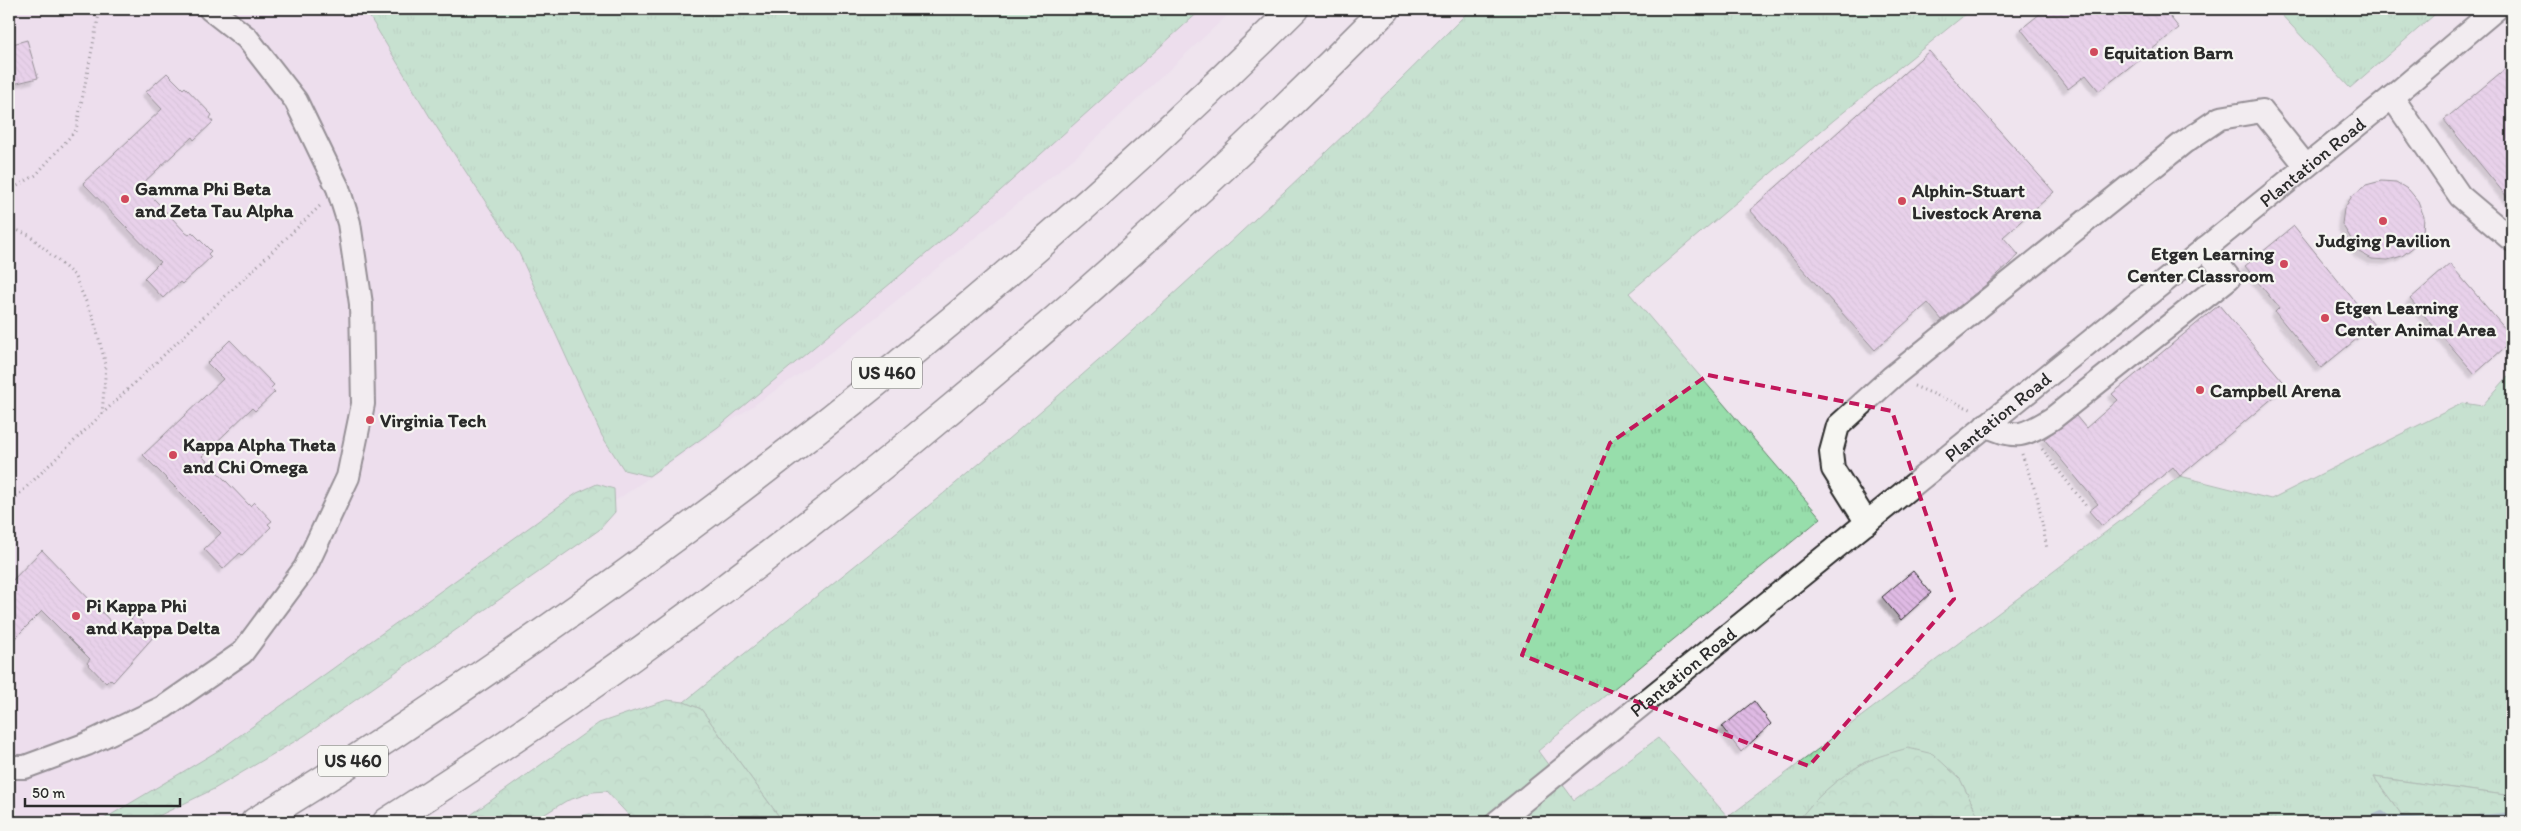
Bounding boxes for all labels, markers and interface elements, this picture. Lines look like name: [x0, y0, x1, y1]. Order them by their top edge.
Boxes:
place label: Equitation Barn: [2104, 41, 2234, 64]
marker: Equitation Barn: [2088, 46, 2100, 58]
street label: Plantation Road: [2254, 111, 2370, 212]
place label: Gamma Phi Beta and Zeta Tau Alpha: [135, 177, 293, 222]
place label: Alphin-Stuart Livestock Arena: [1911, 179, 2042, 224]
marker: Gamma Phi Beta and Zeta Tau Alpha: [119, 193, 131, 205]
marker: Alphin-Stuart Livestock Arena: [1896, 195, 1908, 207]
marker: Judging Pavilion: [2377, 215, 2389, 227]
place label: Judging Pavilion: [2315, 229, 2450, 252]
place label: Etgen Learning Center Classroom: [2127, 242, 2275, 287]
marker: Etgen Learning Center Classroom: [2278, 258, 2290, 270]
place label: Etgen Learning Center Animal Area: [2335, 296, 2496, 341]
marker: Etgen Learning Center Animal Area: [2319, 312, 2331, 324]
road number: US 460: [852, 358, 922, 388]
street label: Plantation Road: [1940, 366, 2056, 467]
place label: Campbell Arena: [2210, 379, 2342, 402]
marker: Campbell Arena: [2194, 384, 2206, 396]
place label: Virginia Tech: [380, 409, 486, 432]
marker: Virginia Tech: [364, 414, 376, 426]
place label: Kappa Alpha Theta and Chi Omega: [183, 433, 336, 478]
marker: Kappa Alpha Theta and Chi Omega: [167, 449, 179, 461]
place label: Pi Kappa Phi and Kappa Delta: [86, 594, 220, 639]
marker: Pi Kappa Phi and Kappa Delta: [70, 610, 82, 622]
street label: Plantation Road: [1625, 621, 1741, 722]
road number: US 460: [318, 746, 388, 776]
scale bar: [25, 776, 180, 808]
text: 50 m: [32, 784, 65, 802]

